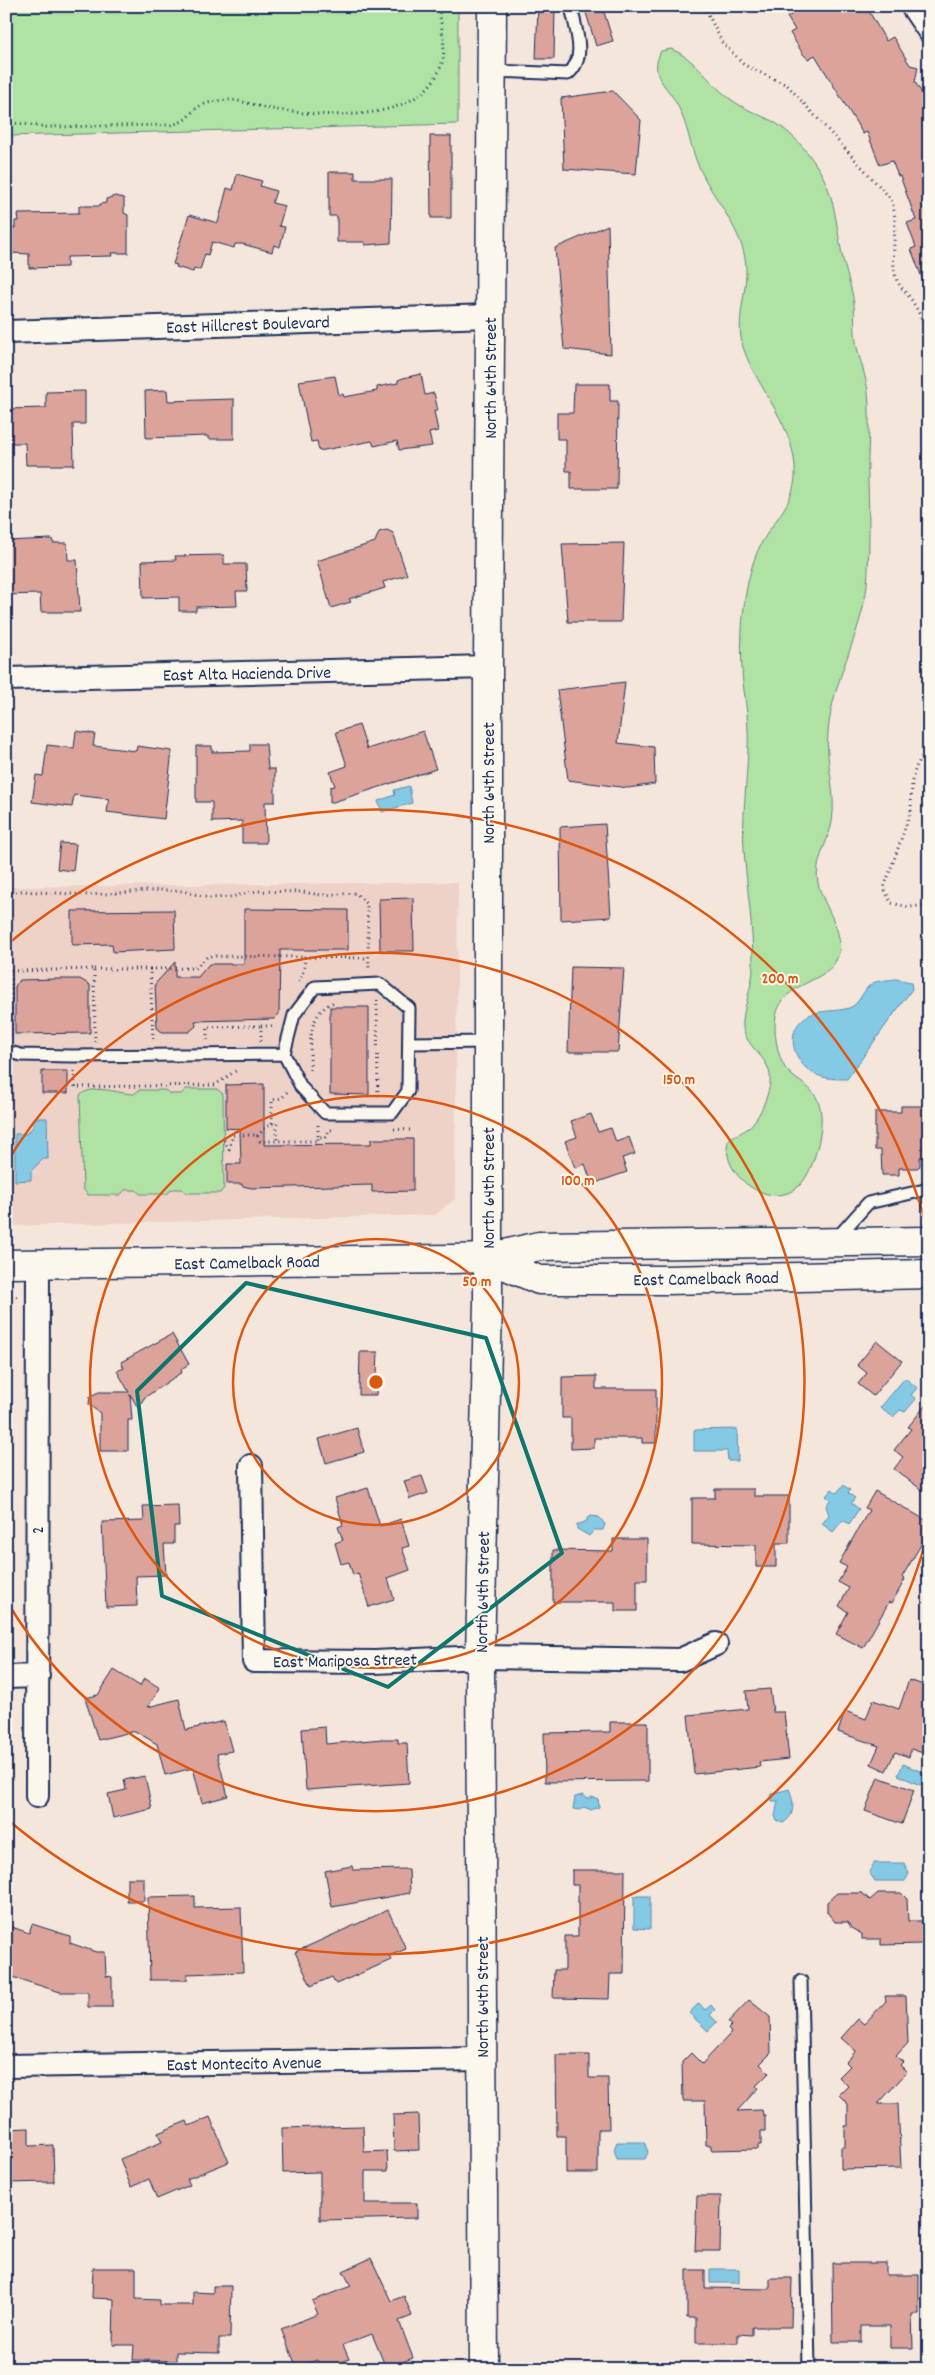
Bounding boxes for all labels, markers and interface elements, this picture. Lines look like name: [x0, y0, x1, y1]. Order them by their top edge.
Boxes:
street label: East Hillcrest Boulevard: [166, 311, 330, 342]
street label: North 64th Street: [480, 317, 505, 439]
street label: East Alta Hacienda Drive: [163, 662, 332, 689]
street label: North 64th Street: [478, 722, 503, 844]
text: 200 m: [762, 969, 798, 991]
text: 150 m: [663, 1070, 695, 1092]
street label: North 64th Street: [478, 1127, 503, 1249]
text: 100 m: [561, 1171, 595, 1193]
street label: East Camelback Road: [174, 1251, 320, 1278]
street label: East Camelback Road: [633, 1267, 779, 1294]
text: 50 m: [463, 1272, 491, 1294]
centre of rings: [367, 1373, 385, 1391]
street label: 2: [27, 1526, 52, 1534]
street label: North 64th Street: [471, 1531, 498, 1653]
street label: East Mariposa Street: [273, 1649, 418, 1676]
street label: North 64th Street: [472, 1936, 497, 2058]
street label: East Montecito Avenue: [166, 2052, 322, 2079]

